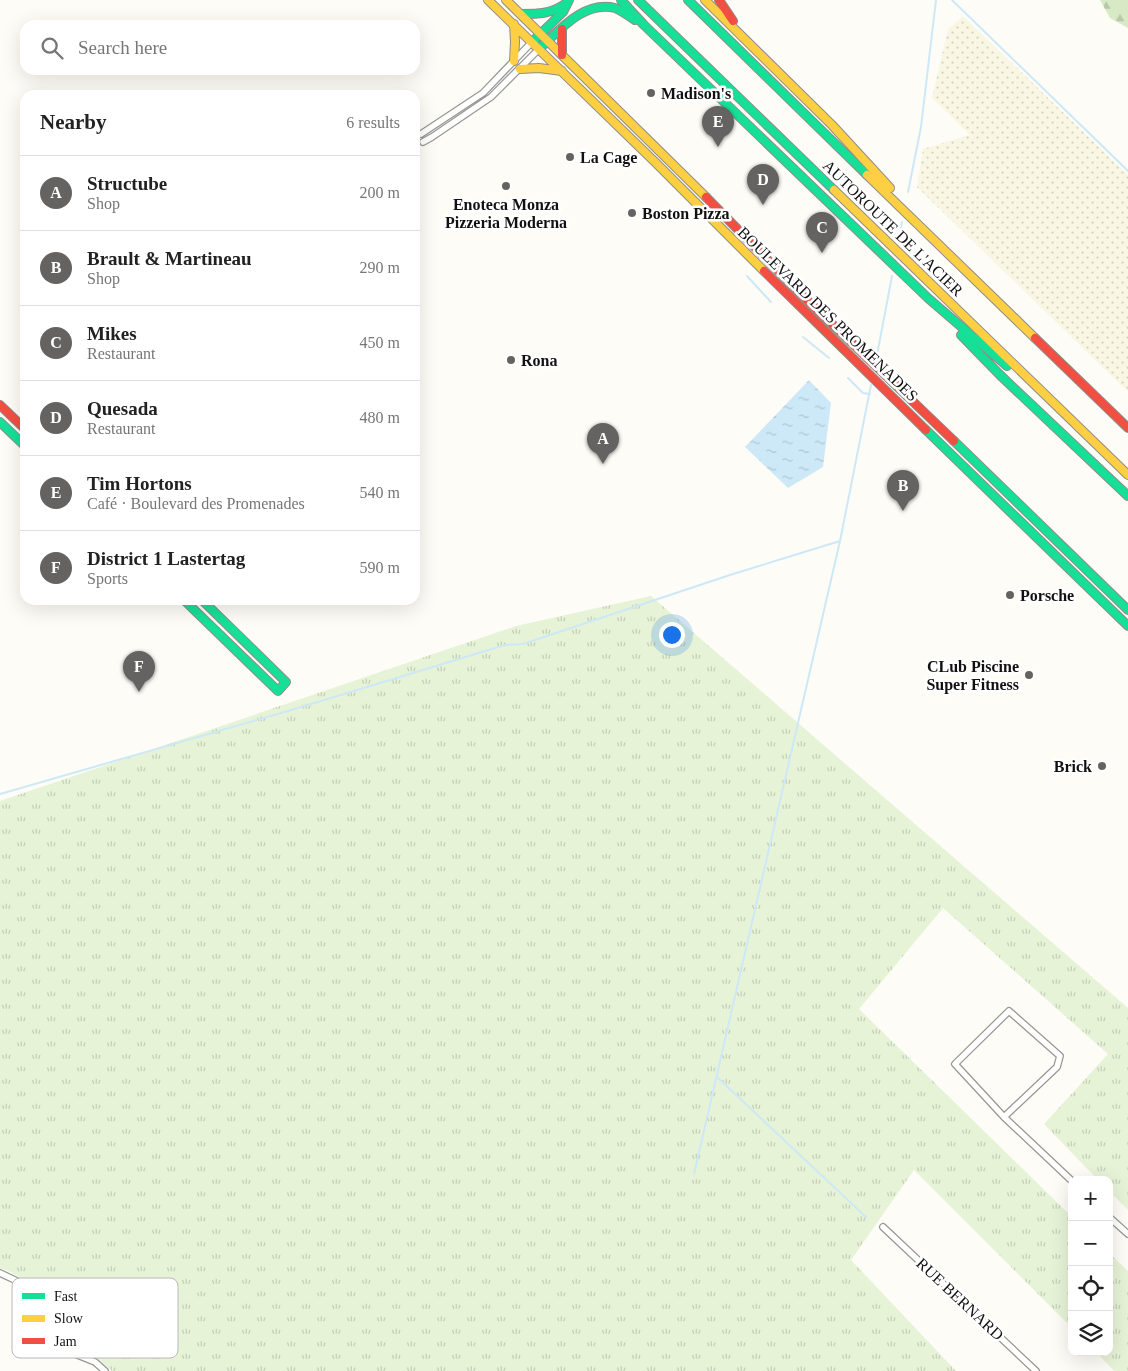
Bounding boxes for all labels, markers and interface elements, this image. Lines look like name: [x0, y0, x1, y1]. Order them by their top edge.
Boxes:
search box: [20, 20, 420, 75]
icon: search: [38, 34, 66, 62]
text: Search here: [78, 37, 167, 58]
place label: Madison's: [661, 85, 731, 102]
marker: Madison's: [645, 87, 657, 99]
pin: E: [702, 106, 734, 147]
text: Nearby: [40, 110, 107, 134]
text: 6 results: [346, 114, 400, 131]
place label: La Cage: [580, 149, 637, 167]
marker: La Cage: [564, 151, 576, 163]
street label: AUTOROUTE DE L'ACIER: [819, 156, 967, 300]
pin: D: [747, 164, 779, 205]
text: Structube: [87, 173, 167, 194]
marker: Enoteca Monza Pizzeria Moderna: [500, 180, 512, 192]
text: A: [50, 184, 62, 201]
text: 200 m: [360, 184, 400, 201]
text: Shop: [87, 195, 120, 212]
place label: Enoteca Monza Pizzeria Moderna: [445, 196, 567, 231]
place label: Boston Pizza: [642, 205, 730, 222]
marker: Boston Pizza: [626, 207, 638, 219]
pin: C: [806, 212, 838, 253]
street label: BOULEVARD DES PROMENADES: [735, 223, 921, 405]
text: Brault & Martineau: [87, 248, 252, 269]
text: B: [51, 259, 61, 276]
text: 290 m: [360, 259, 400, 276]
text: Shop: [87, 270, 120, 287]
text: Mikes: [87, 323, 137, 344]
text: C: [50, 334, 62, 351]
text: 450 m: [360, 334, 400, 351]
text: Restaurant: [87, 345, 155, 362]
place label: Rona: [521, 352, 557, 369]
marker: Rona: [505, 354, 517, 366]
text: Quesada: [87, 398, 158, 419]
text: D: [50, 409, 62, 426]
text: 480 m: [360, 409, 400, 426]
text: Restaurant: [87, 420, 155, 437]
pin: A: [587, 423, 619, 464]
pin: B: [887, 470, 919, 511]
text: Tim Hortons: [87, 473, 192, 494]
text: E: [51, 484, 61, 501]
text: 540 m: [360, 484, 400, 501]
text: Café · Boulevard des Promenades: [87, 495, 305, 512]
text: District 1 Lastertag: [87, 548, 245, 569]
text: F: [51, 559, 61, 576]
text: 590 m: [360, 559, 400, 576]
text: Sports: [87, 570, 128, 587]
place label: Porsche: [1020, 587, 1074, 604]
marker: Porsche: [1004, 589, 1016, 601]
your location: [659, 622, 685, 648]
pin: F: [123, 651, 155, 692]
place label: CLub Piscine Super Fitness: [926, 658, 1019, 694]
marker: CLub Piscine Super Fitness: [1023, 669, 1035, 681]
place label: Brick: [1054, 758, 1092, 775]
marker: Brick: [1096, 760, 1108, 772]
map controls: [1068, 1176, 1113, 1356]
button: +: [1068, 1176, 1113, 1221]
button: −: [1068, 1221, 1113, 1266]
street label: RUE BERNARD: [913, 1254, 1007, 1344]
button: locate: [1068, 1266, 1113, 1311]
legend: [12, 1278, 178, 1358]
text: Fast: [54, 1289, 77, 1304]
text: Slow: [54, 1311, 84, 1326]
button: layers: [1068, 1311, 1113, 1356]
text: Jam: [54, 1334, 77, 1349]

